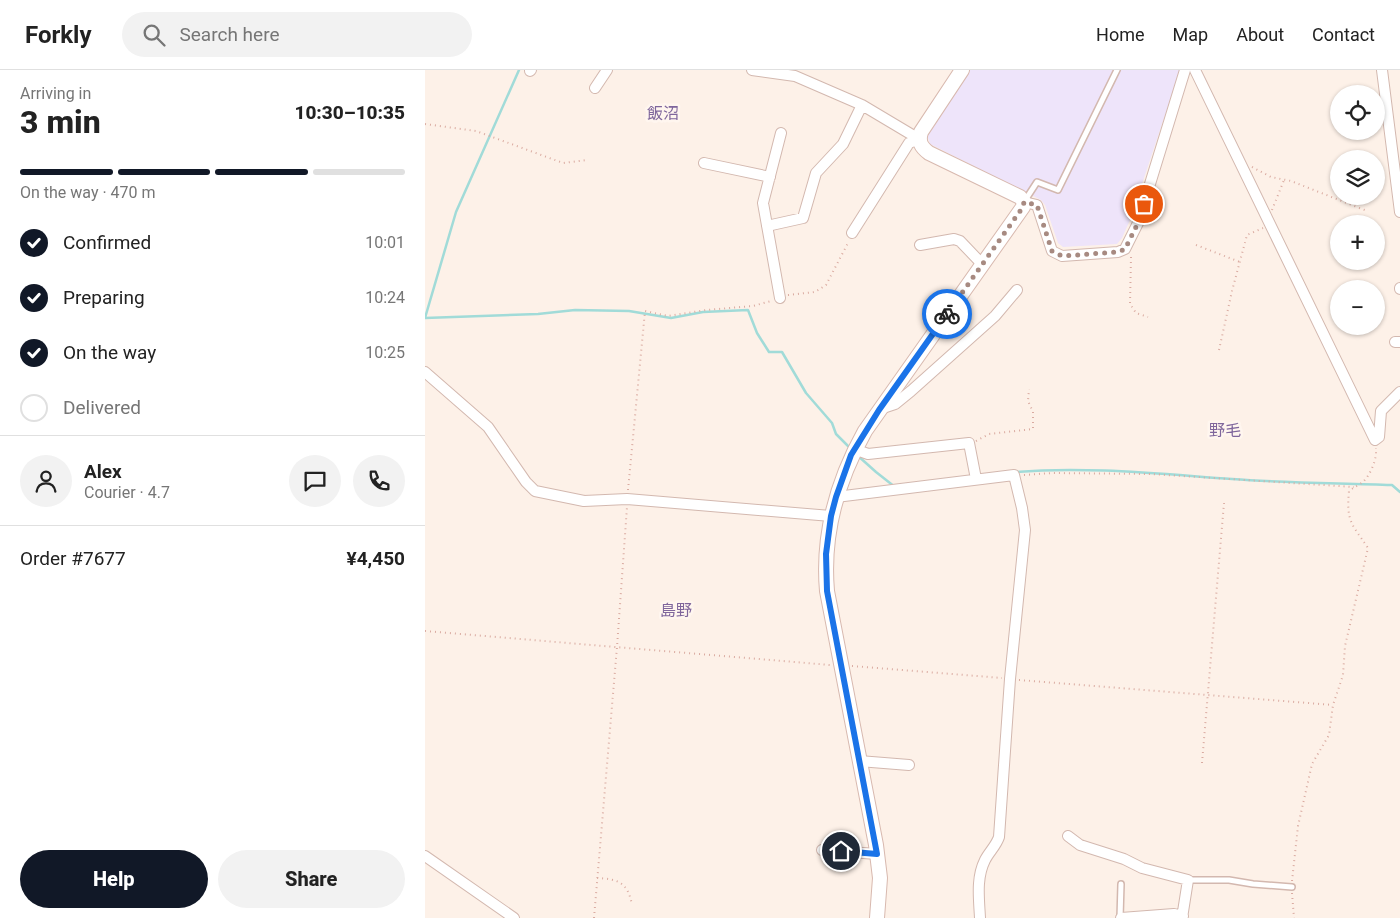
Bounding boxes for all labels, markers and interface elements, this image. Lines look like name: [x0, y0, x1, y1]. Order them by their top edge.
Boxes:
search box: [122, 12, 472, 57]
text: Forkly: [25, 21, 92, 49]
icon: search: [140, 21, 168, 49]
text: Search here: [180, 23, 279, 46]
text: Home: [1096, 24, 1145, 45]
text: Map: [1173, 24, 1208, 45]
text: About: [1236, 24, 1284, 45]
text: Contact: [1312, 24, 1375, 45]
text: Arriving in: [20, 84, 91, 103]
map controls: [1330, 85, 1385, 335]
button: locate: [1330, 85, 1385, 140]
text: 10:30–10:35: [294, 101, 405, 124]
text: 3 min: [20, 103, 101, 141]
district label: 飯沼: [647, 104, 679, 123]
button: layers: [1330, 150, 1385, 205]
text: On the way · 470 m: [20, 183, 156, 202]
pin: [1123, 183, 1165, 225]
icon: bag: [1130, 190, 1158, 218]
button: +: [1330, 215, 1385, 270]
icon: check: [20, 229, 48, 257]
text: Confirmed: [63, 231, 151, 254]
text: 10:01: [365, 233, 405, 252]
button: −: [1330, 280, 1385, 335]
icon: check: [20, 284, 48, 312]
text: Preparing: [63, 286, 145, 309]
text: 10:24: [365, 288, 405, 307]
courier: [922, 289, 972, 339]
icon: bike: [933, 300, 961, 328]
icon: check: [20, 339, 48, 367]
text: On the way: [63, 341, 156, 364]
text: 10:25: [365, 343, 405, 362]
text: Delivered: [63, 396, 141, 419]
district label: 野毛: [1209, 421, 1241, 440]
button: person: [20, 455, 72, 507]
button: chat: [289, 455, 341, 507]
button: phone: [353, 455, 405, 507]
text: Alex: [84, 460, 122, 483]
text: Courier · 4.7: [84, 483, 170, 502]
text: Order #7677: [20, 547, 126, 570]
text: ¥4,450: [347, 547, 405, 570]
district label: 島野: [660, 601, 692, 620]
pin: [820, 830, 862, 872]
icon: home: [827, 837, 855, 865]
button: Help: [20, 850, 208, 908]
button: Share: [218, 850, 405, 908]

